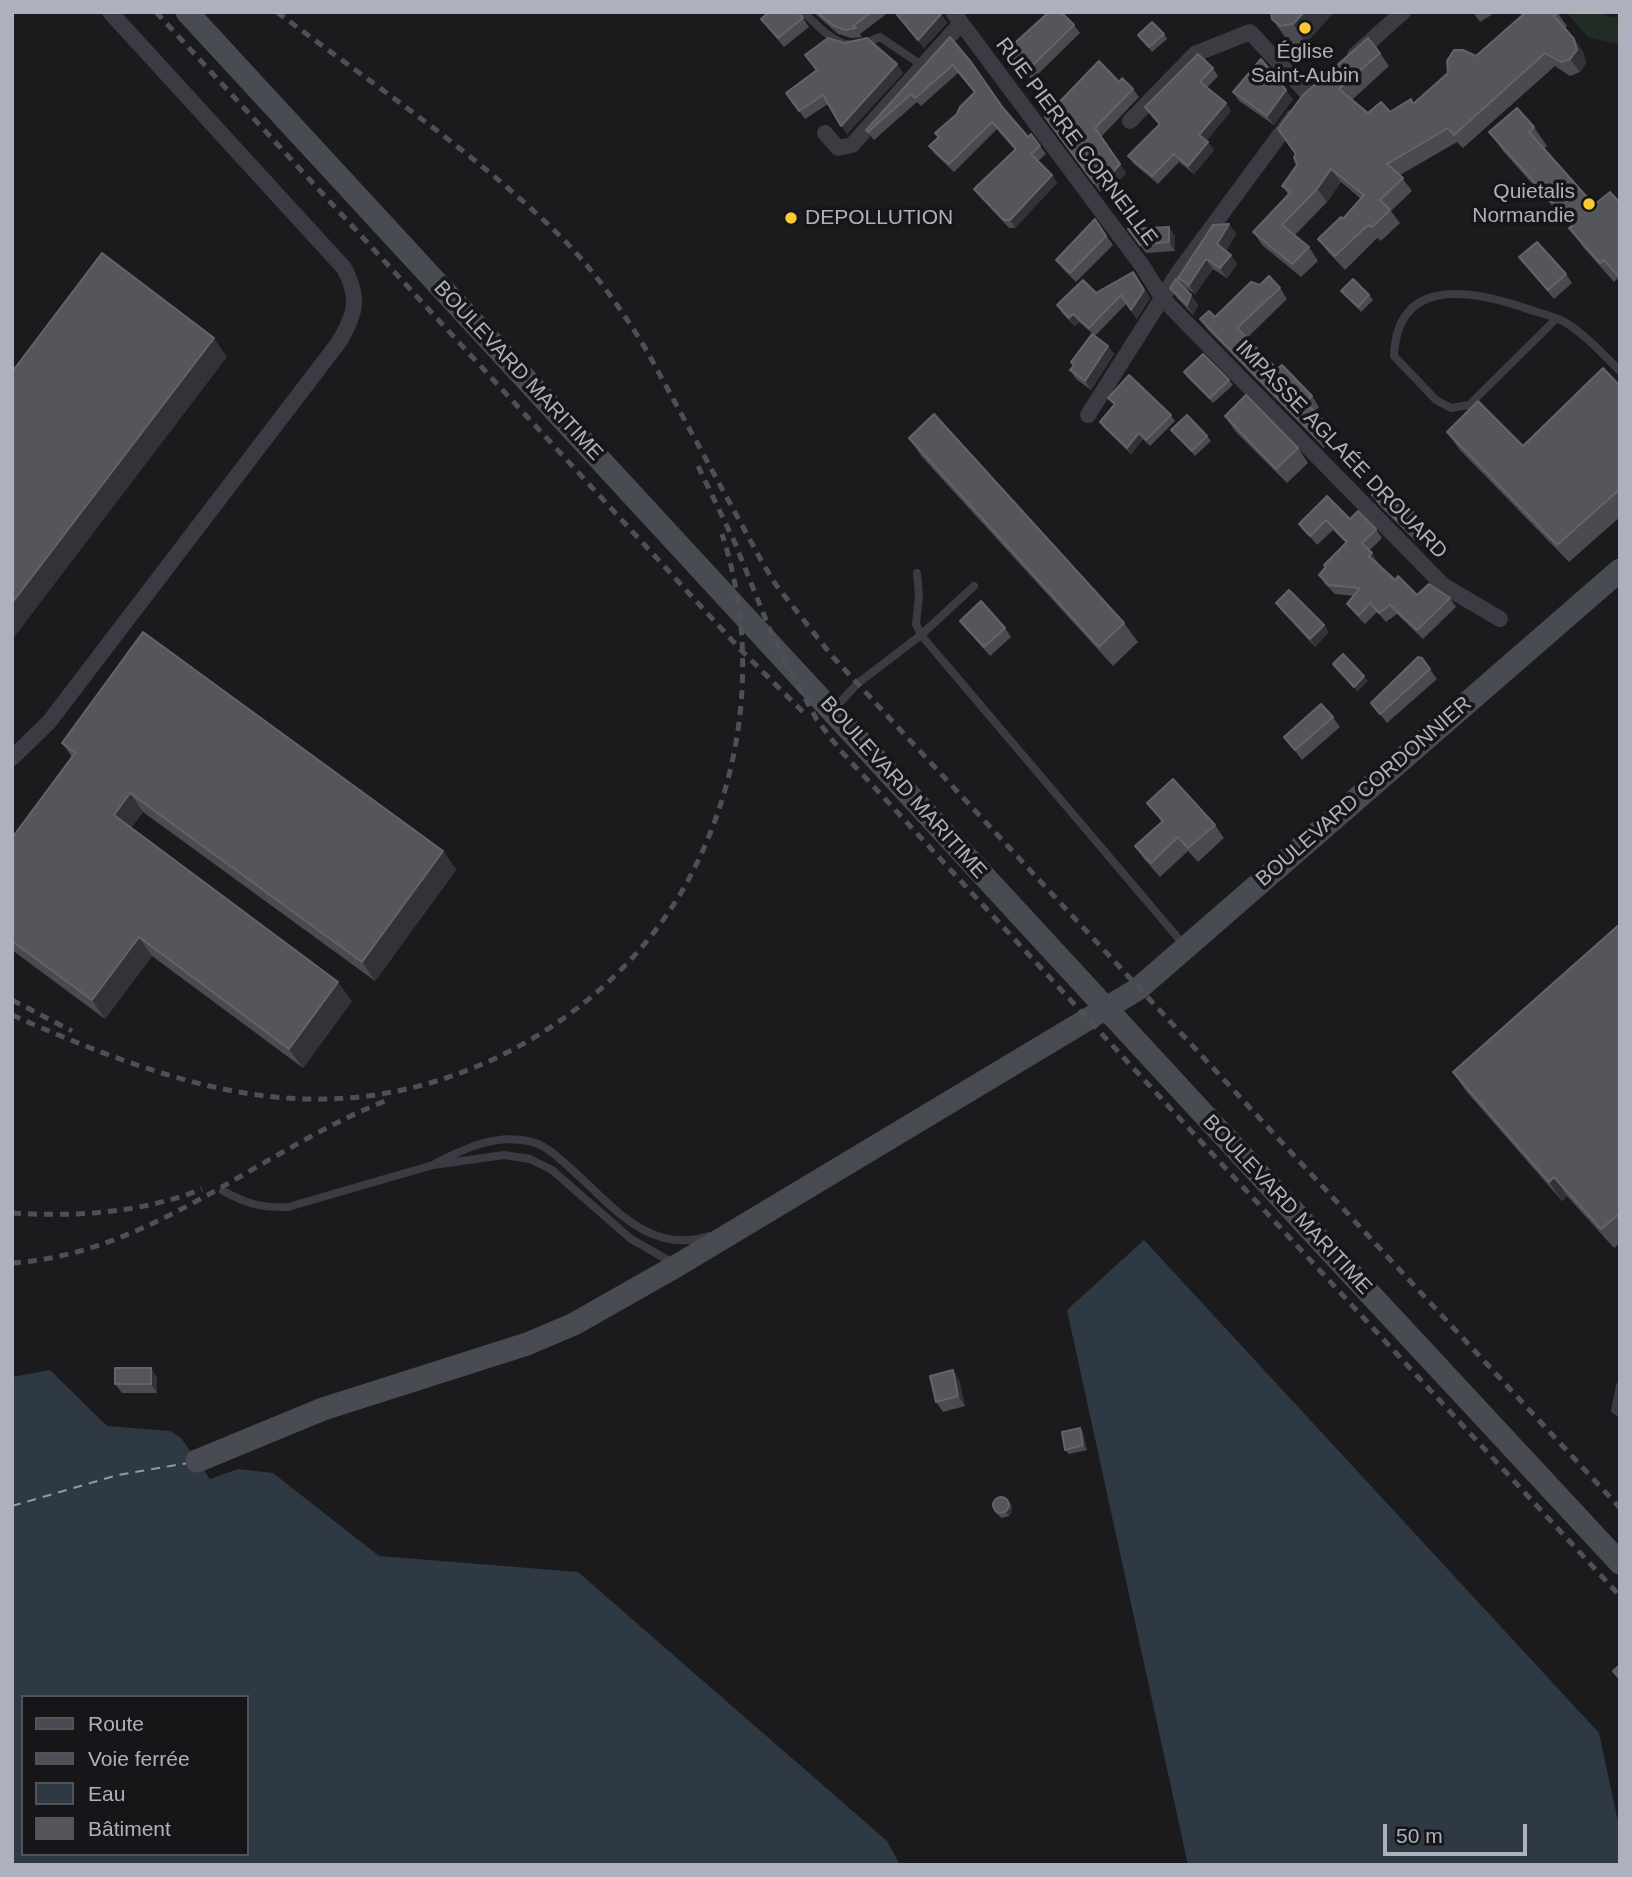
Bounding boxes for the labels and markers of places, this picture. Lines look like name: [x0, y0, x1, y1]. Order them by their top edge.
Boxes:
marker: Église Saint-Aubin: [1297, 20, 1313, 36]
place label: Église Saint-Aubin: [1251, 39, 1359, 89]
place label: Quietalis Normandie: [1472, 179, 1575, 229]
marker: Quietalis Normandie: [1581, 196, 1597, 212]
place label: DEPOLLUTION: [805, 205, 953, 231]
marker: DEPOLLUTION: [783, 210, 799, 226]

